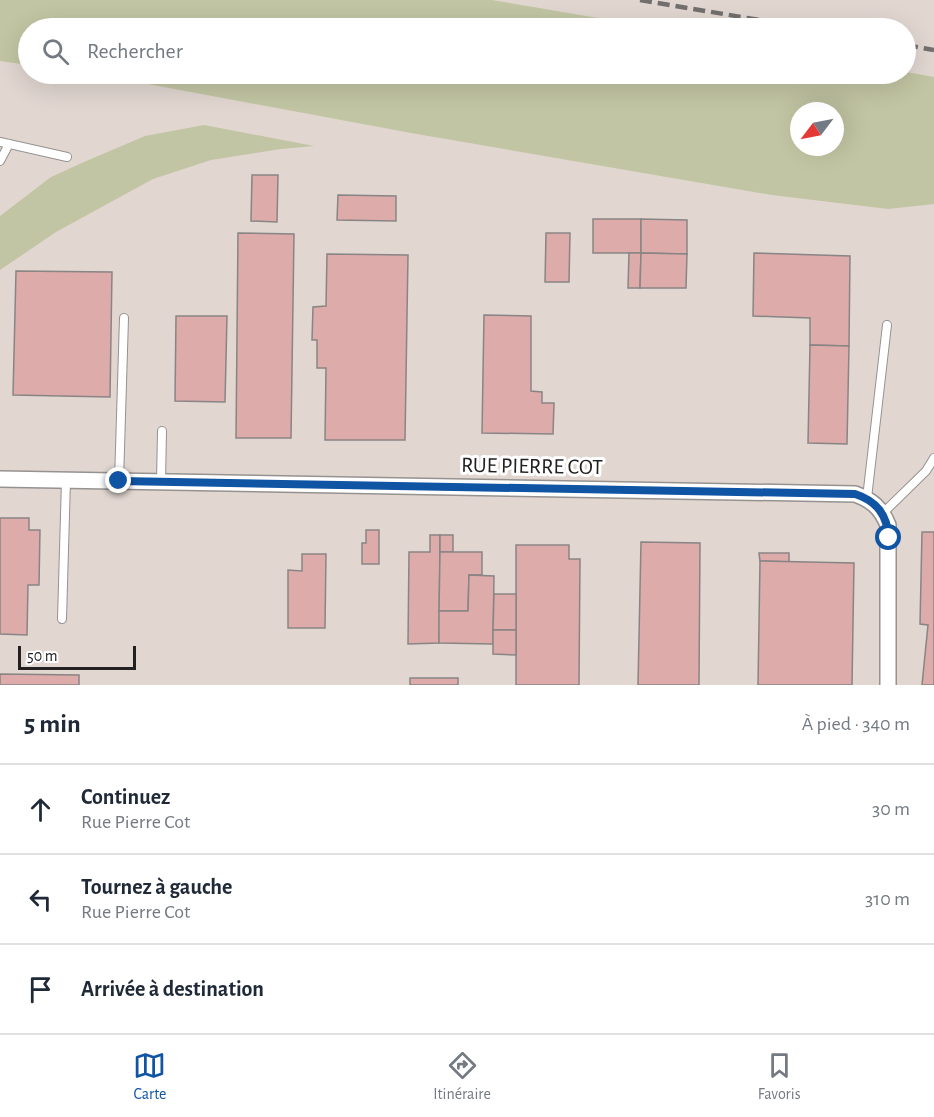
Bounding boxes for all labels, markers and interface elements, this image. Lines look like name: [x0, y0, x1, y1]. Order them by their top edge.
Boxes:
search box: [18, 18, 916, 84]
icon: search: [39, 35, 72, 68]
text: Rechercher: [87, 40, 183, 62]
north arrow: [790, 102, 844, 156]
street label: RUE PIERRE COT: [461, 454, 603, 478]
route end: [105, 467, 131, 493]
route start: [875, 524, 901, 550]
scale bar: [18, 643, 136, 670]
text: 50 m: [27, 648, 58, 664]
text: 5 min: [24, 711, 81, 737]
text: À pied · 340 m: [802, 714, 910, 734]
text: Continuez: [81, 786, 170, 808]
icon: ahead: [24, 793, 57, 826]
text: 30 m: [872, 799, 910, 819]
text: Rue Pierre Cot: [81, 812, 190, 832]
text: Tournez à gauche: [81, 876, 232, 898]
icon: left: [24, 883, 57, 916]
text: 310 m: [865, 889, 910, 909]
text: Rue Pierre Cot: [81, 902, 190, 922]
icon: arrive: [24, 973, 57, 1006]
text: Arrivée à destination: [81, 978, 264, 1000]
tab: Carte: [133, 1049, 166, 1104]
tab: Itinéraire: [433, 1049, 491, 1104]
tab: Favoris: [758, 1049, 801, 1104]

